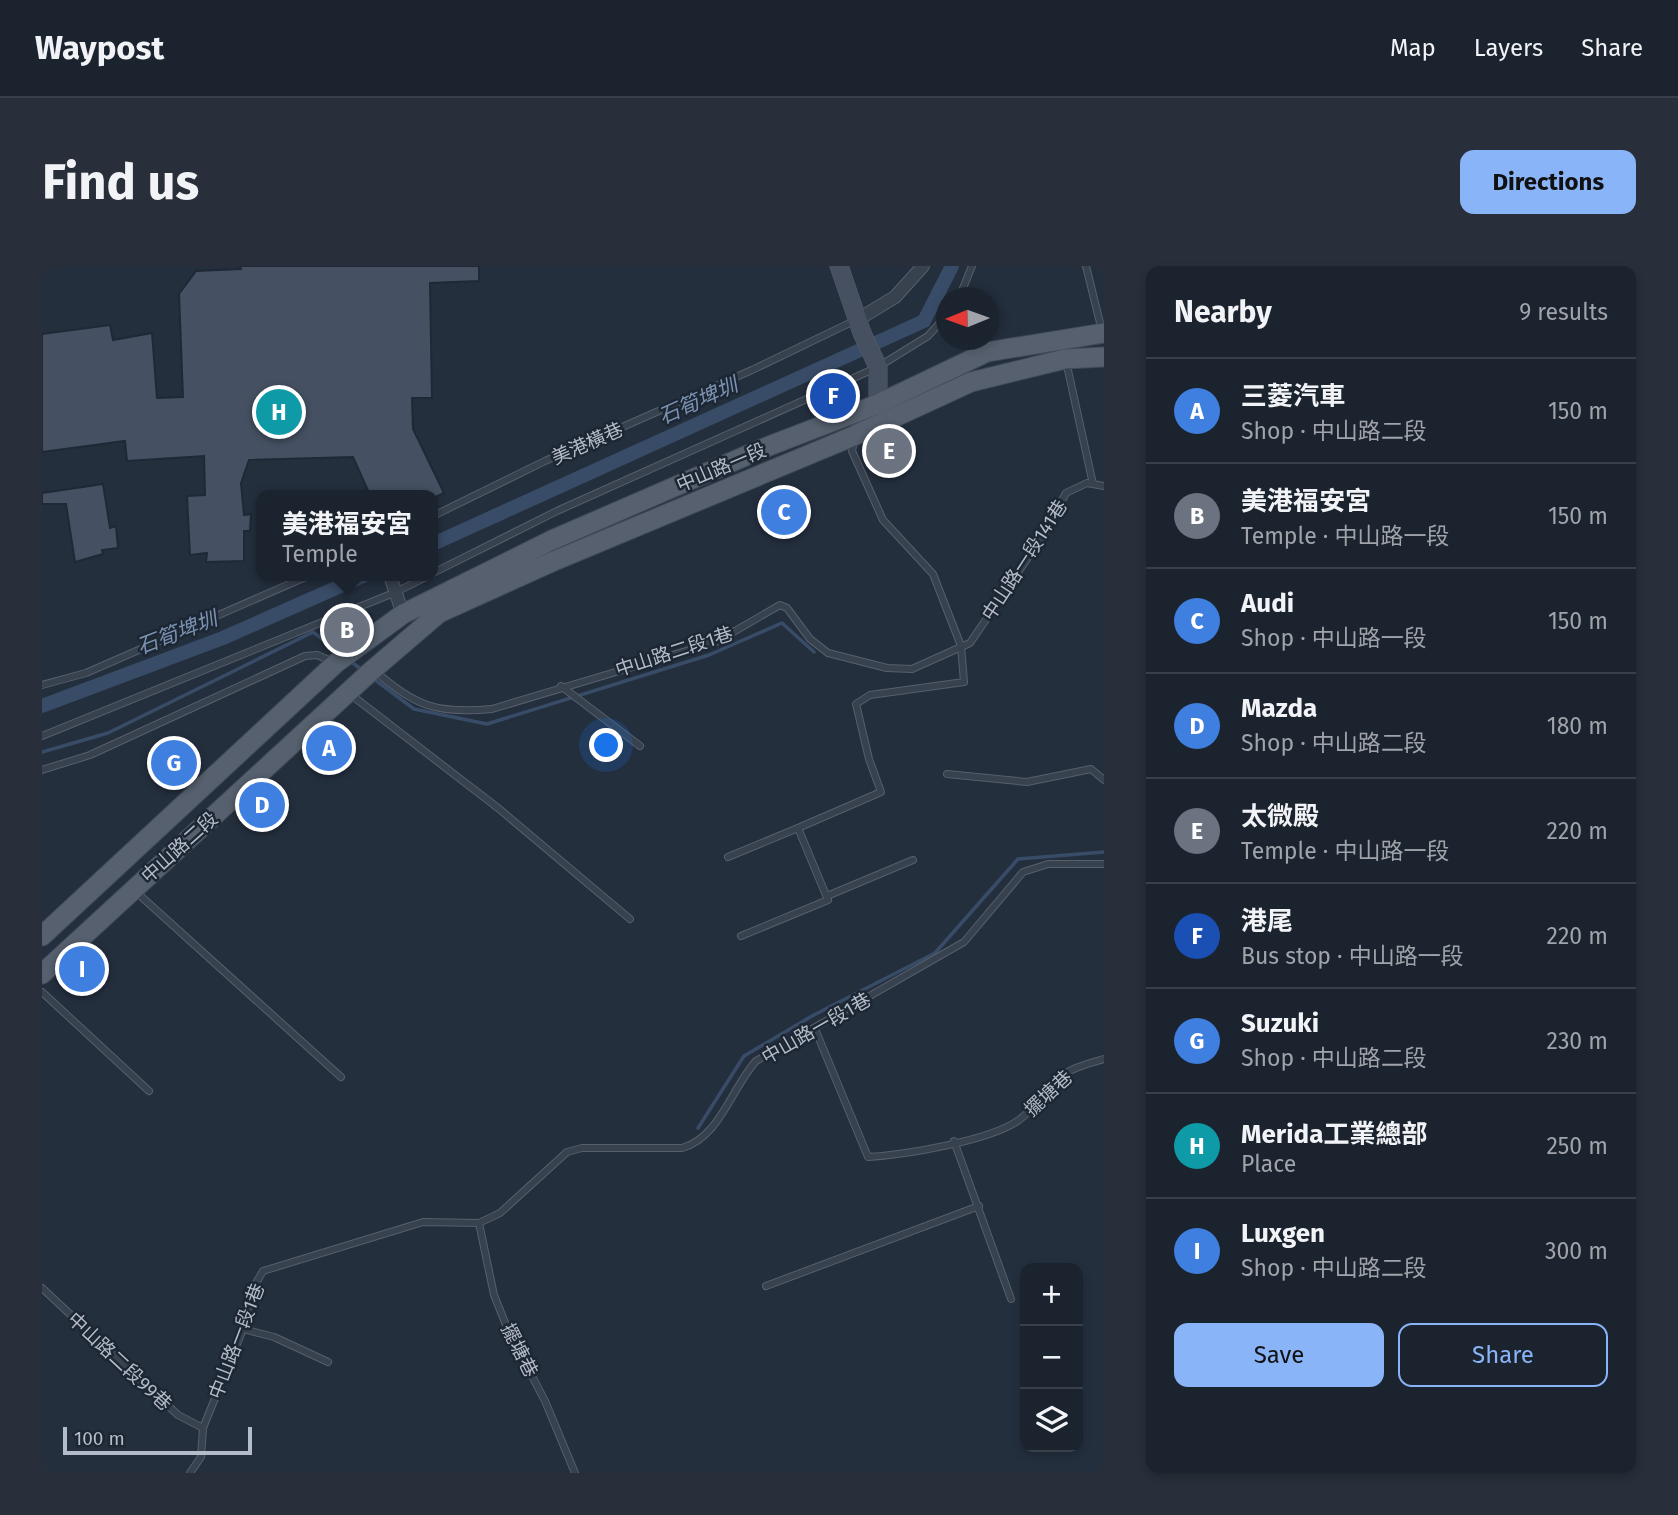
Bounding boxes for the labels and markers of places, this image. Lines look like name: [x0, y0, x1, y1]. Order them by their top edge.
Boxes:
pin: F: [810, 370, 856, 422]
pin: H: [256, 386, 302, 438]
pin: E: [866, 425, 912, 477]
pin: C: [761, 486, 807, 538]
pin: B: [324, 604, 370, 656]
pin: A: [306, 722, 352, 774]
pin: G: [151, 737, 197, 789]
pin: D: [239, 779, 285, 831]
pin: I: [59, 943, 105, 995]

